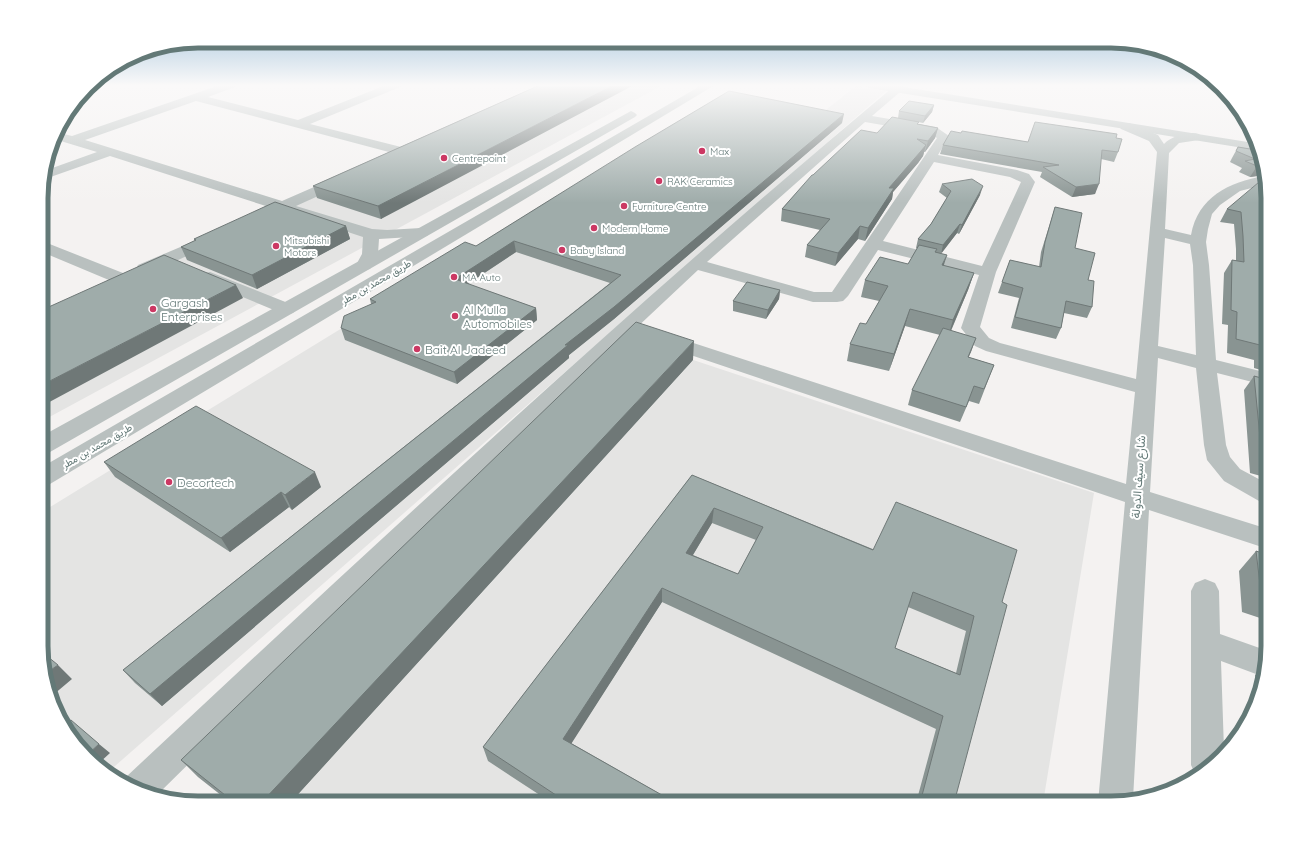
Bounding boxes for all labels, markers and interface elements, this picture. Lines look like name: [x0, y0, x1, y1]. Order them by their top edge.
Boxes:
place label: Max: [710, 145, 729, 158]
marker: Max: [697, 146, 707, 156]
place label: Centrepoint: [452, 152, 507, 165]
marker: Centrepoint: [439, 153, 449, 163]
place label: RAK Ceramics: [667, 175, 733, 188]
marker: RAK Ceramics: [654, 176, 664, 186]
place label: Furniture Centre: [632, 200, 707, 213]
marker: Furniture Centre: [619, 201, 629, 211]
place label: Modern Home: [602, 222, 669, 235]
marker: Modern Home: [589, 223, 599, 233]
place label: Mitsubishi Motors: [284, 234, 329, 259]
marker: Mitsubishi Motors: [271, 241, 281, 251]
place label: Baby Island: [570, 244, 624, 257]
marker: Baby Island: [557, 245, 567, 255]
street label: طريق محمد بن مطر: [338, 256, 414, 308]
place label: MA Auto: [462, 271, 501, 284]
marker: MA Auto: [449, 272, 459, 282]
place label: Gargash Enterprises: [161, 295, 223, 324]
place label: Al Mulla Automobiles: [463, 302, 532, 331]
marker: Gargash Enterprises: [148, 304, 158, 314]
marker: Al Mulla Automobiles: [450, 311, 460, 321]
place label: Bait Al Jadeed: [425, 342, 506, 357]
marker: Bait Al Jadeed: [412, 344, 422, 354]
street label: طريق محمد بن مطر: [59, 420, 135, 472]
street label: شارع سيف الدولة: [1128, 435, 1150, 519]
place label: Decortech: [177, 475, 234, 490]
marker: Decortech: [164, 477, 174, 487]

